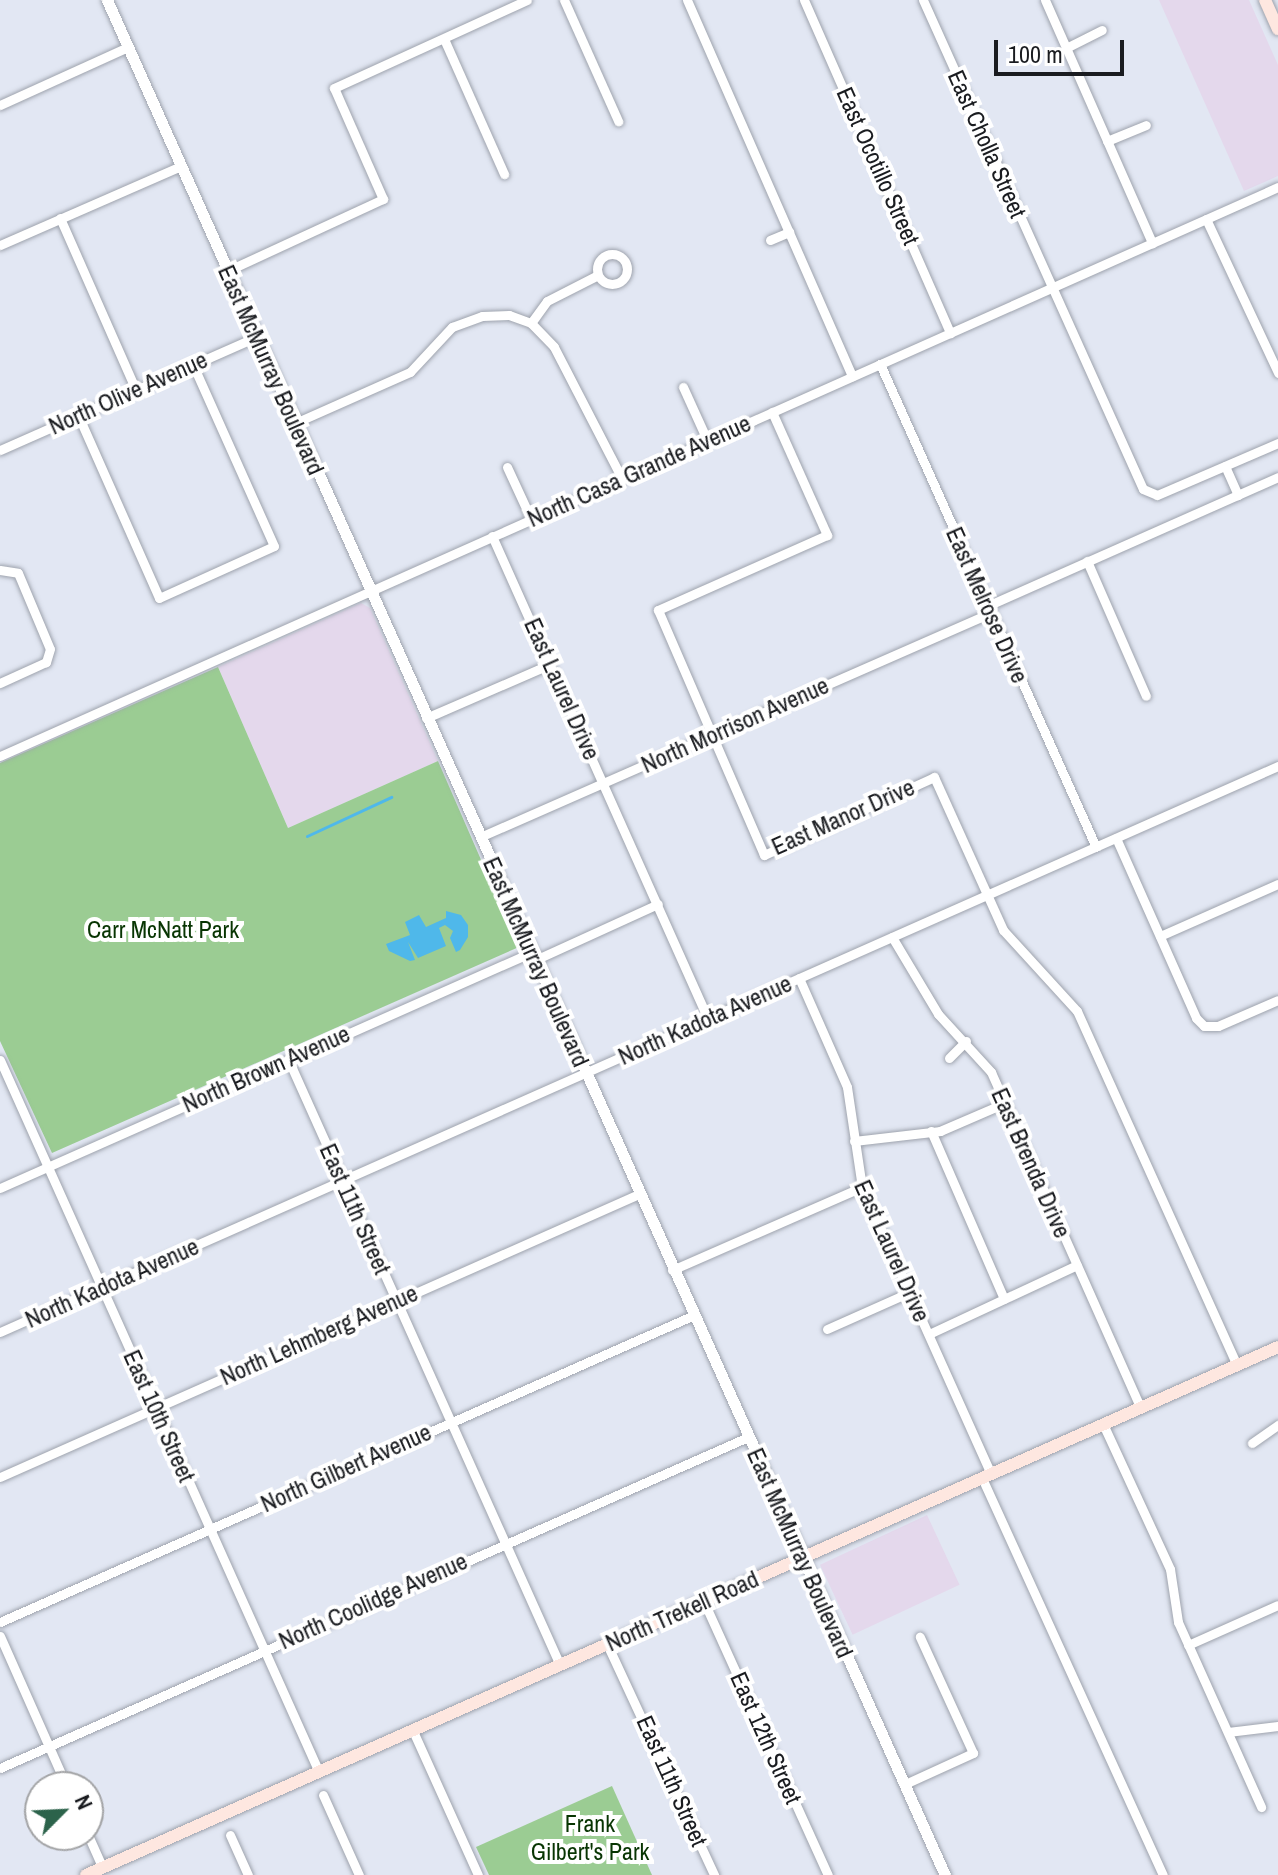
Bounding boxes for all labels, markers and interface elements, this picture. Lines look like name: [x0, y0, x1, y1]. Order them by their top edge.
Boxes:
scale bar: [998, 24, 1128, 74]
text: 100 m: [1008, 38, 1063, 70]
street label: East Cholla Street: [942, 66, 1032, 222]
street label: East Ocotillo Street: [830, 83, 926, 249]
street label: East McMurray Boulevard: [212, 261, 330, 479]
street label: North Olive Avenue: [44, 345, 212, 441]
street label: North Casa Grande Avenue: [522, 409, 756, 533]
street label: East Melrose Drive: [940, 523, 1034, 687]
street label: East Laurel Drive: [518, 614, 606, 764]
street label: North Morrison Avenue: [636, 671, 834, 779]
street label: East Manor Drive: [767, 773, 919, 861]
street label: East McMurray Boulevard: [477, 853, 595, 1071]
park label: Carr McNatt Park: [87, 916, 239, 944]
street label: North Kadota Avenue: [613, 969, 797, 1071]
street label: North Brown Avenue: [177, 1019, 355, 1119]
street label: East Brenda Drive: [985, 1084, 1077, 1242]
street label: East 11th Street: [313, 1139, 397, 1279]
street label: East Laurel Drive: [848, 1176, 936, 1326]
street label: North Kadota Avenue: [20, 1232, 204, 1334]
street label: North Lehmberg Avenue: [215, 1278, 423, 1392]
street label: East 10th Street: [117, 1346, 201, 1486]
street label: North Gilbert Avenue: [256, 1417, 436, 1519]
street label: East McMurray Boulevard: [741, 1444, 859, 1662]
street label: North Coolidge Avenue: [274, 1546, 472, 1656]
street label: North Trekell Road: [601, 1564, 763, 1658]
street label: East 12th Street: [724, 1668, 808, 1808]
street label: East 11th Street: [630, 1711, 714, 1851]
north arrow: [24, 1771, 104, 1851]
text: N: [68, 1790, 100, 1814]
park label: Frank Gilbert's Park: [531, 1810, 649, 1866]

